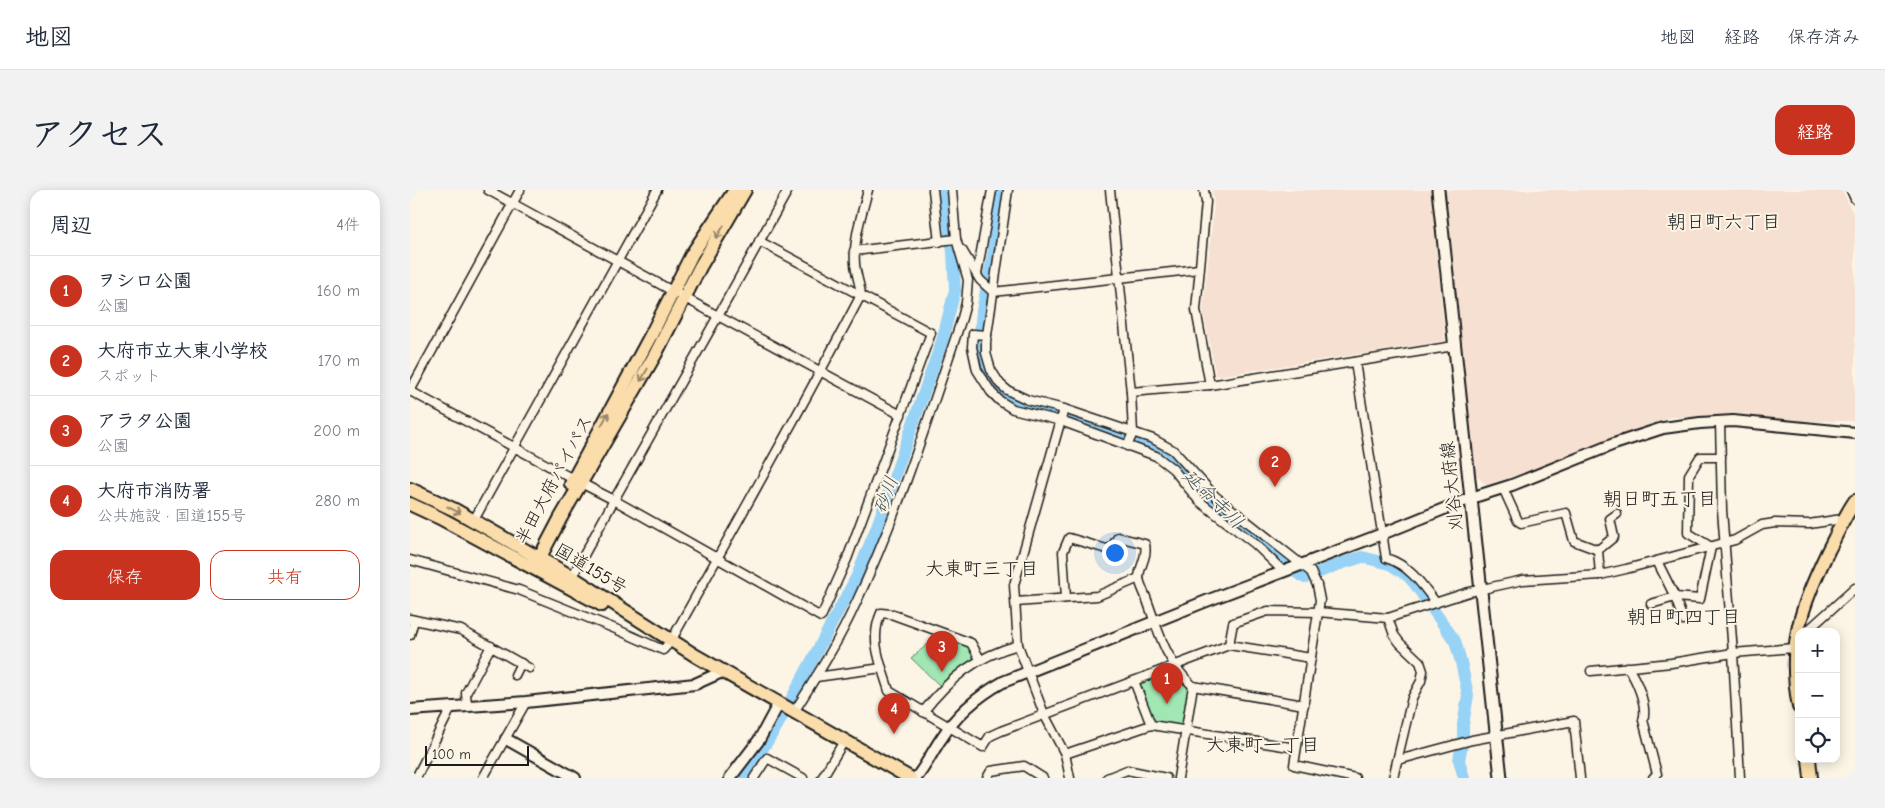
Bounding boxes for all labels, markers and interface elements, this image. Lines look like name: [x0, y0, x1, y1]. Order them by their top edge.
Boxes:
text: 地図: [25, 23, 73, 51]
text: 地図: [1660, 27, 1696, 48]
text: 経路: [1724, 27, 1760, 48]
text: 保存済み: [1788, 27, 1860, 48]
button: 経路: [1775, 105, 1855, 155]
text: アクセス: [30, 114, 168, 155]
district label: 朝日町六丁目: [1667, 211, 1781, 233]
text: 周辺: [50, 213, 92, 237]
text: 4件: [336, 216, 360, 234]
one-way arrow: [715, 224, 725, 238]
text: ヲシロ公園: [97, 270, 192, 292]
text: 1: [63, 282, 69, 300]
text: 160 m: [317, 282, 360, 300]
text: 公園: [97, 297, 129, 315]
text: 大府市立大東小学校: [97, 340, 268, 362]
text: 2: [62, 352, 70, 370]
text: 170 m: [318, 352, 360, 370]
text: スポット: [97, 367, 161, 385]
one-way arrow: [638, 367, 648, 381]
text: アラタ公園: [97, 410, 192, 432]
street label: 半田大府パイパス: [511, 412, 597, 548]
one-way arrow: [601, 412, 610, 427]
text: 3: [62, 422, 70, 440]
text: 200 m: [314, 422, 360, 440]
text: 公園: [97, 437, 129, 455]
street label: 刈谷大府線: [1437, 440, 1467, 532]
pin: 2: [1259, 446, 1291, 487]
water label: 延命寺川: [1178, 465, 1248, 533]
water label: 砂川: [869, 473, 903, 517]
text: 大府市消防署: [97, 480, 211, 502]
district label: 朝日町五丁目: [1603, 488, 1717, 510]
text: 4: [62, 492, 70, 510]
text: 280 m: [315, 492, 360, 510]
one-way arrow: [446, 506, 461, 515]
text: 公共施設 · 国道155号: [97, 507, 246, 525]
street label: 国道155号: [551, 539, 631, 599]
your location: [1102, 540, 1128, 566]
button: 保存: [50, 550, 200, 600]
button: 共有: [210, 550, 360, 600]
district label: 大東町三丁目: [925, 558, 1039, 580]
district label: 朝日町四丁目: [1627, 606, 1741, 628]
map controls: [1795, 628, 1840, 763]
button: +: [1795, 628, 1840, 673]
pin: 3: [926, 631, 958, 672]
pin: 1: [1151, 663, 1183, 704]
button: −: [1795, 673, 1840, 718]
pin: 4: [878, 693, 910, 734]
button: locate: [1795, 718, 1840, 763]
district label: 大東町一丁目: [1206, 734, 1320, 756]
scale bar: [425, 743, 529, 766]
text: 100 m: [432, 746, 471, 763]

